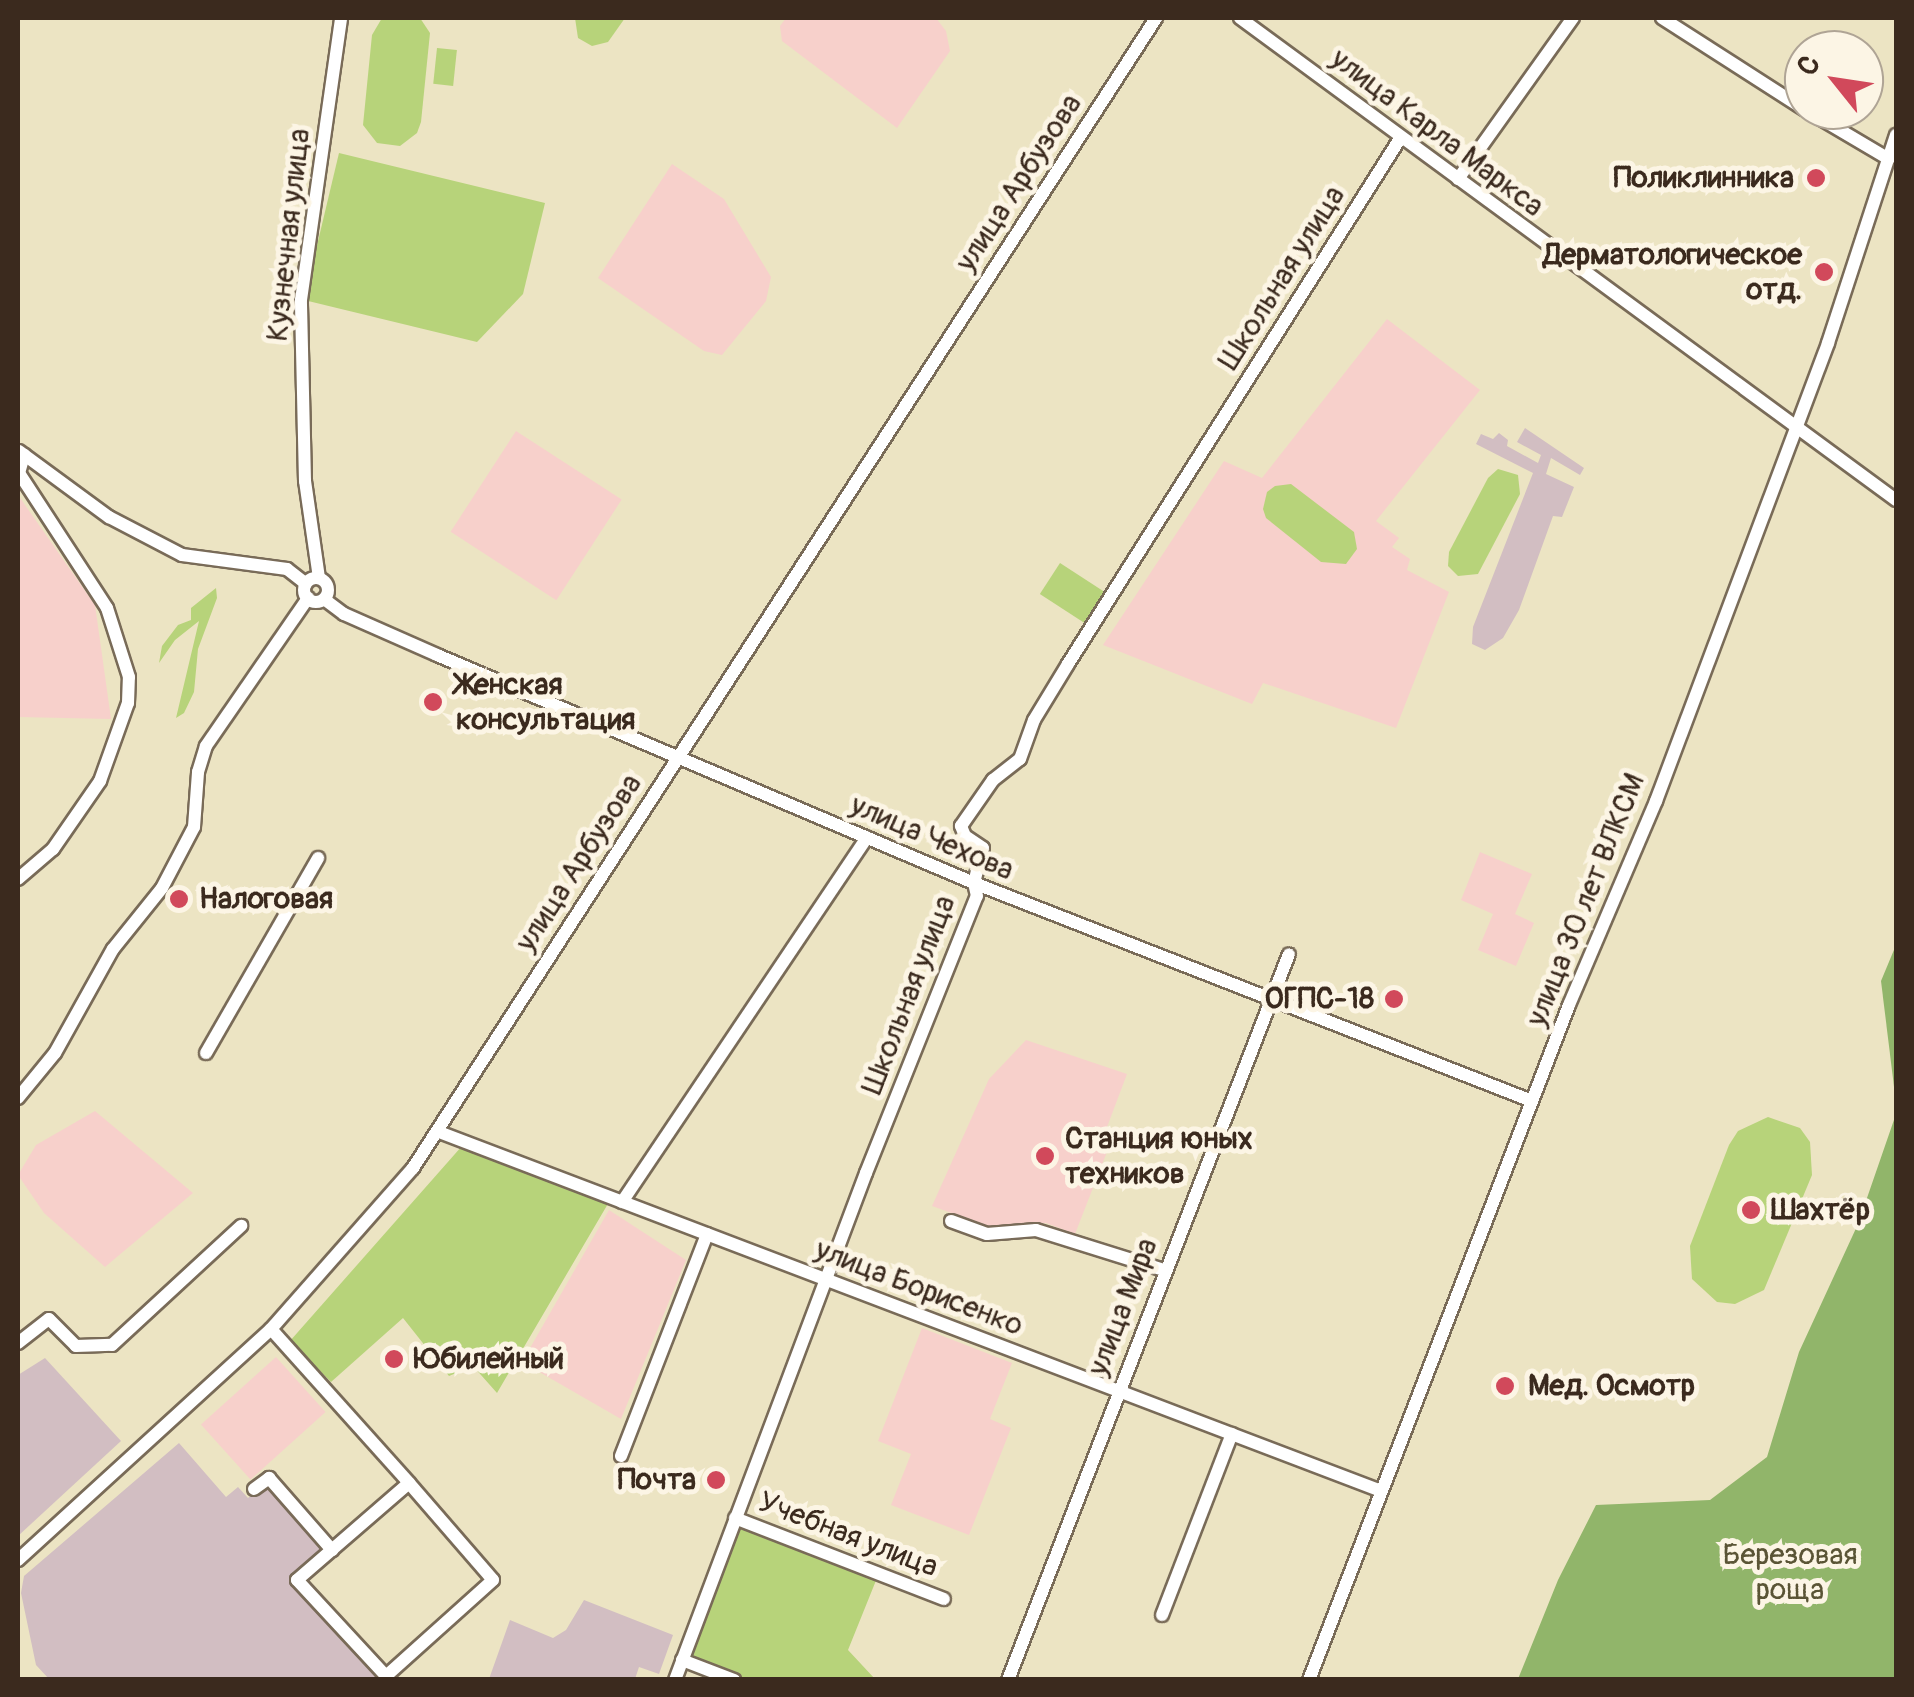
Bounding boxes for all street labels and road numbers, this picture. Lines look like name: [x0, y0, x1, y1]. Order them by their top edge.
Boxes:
street label: улица Карла Маркса: [1323, 41, 1551, 225]
street label: улица Арбузова: [948, 88, 1090, 278]
street label: Кузнечная улица: [260, 127, 318, 343]
street label: Школьная улица: [1211, 179, 1353, 377]
street label: улица Арбузова: [508, 768, 650, 958]
street label: улица 30 лет ВЛКСМ: [1519, 768, 1653, 1032]
street label: улица Чехова: [845, 787, 1019, 889]
street label: Школьная улица: [855, 891, 963, 1099]
street label: улица Борисенко: [810, 1232, 1028, 1344]
street label: улица Мира: [1080, 1233, 1166, 1381]
street label: Учебная улица: [753, 1484, 943, 1586]

